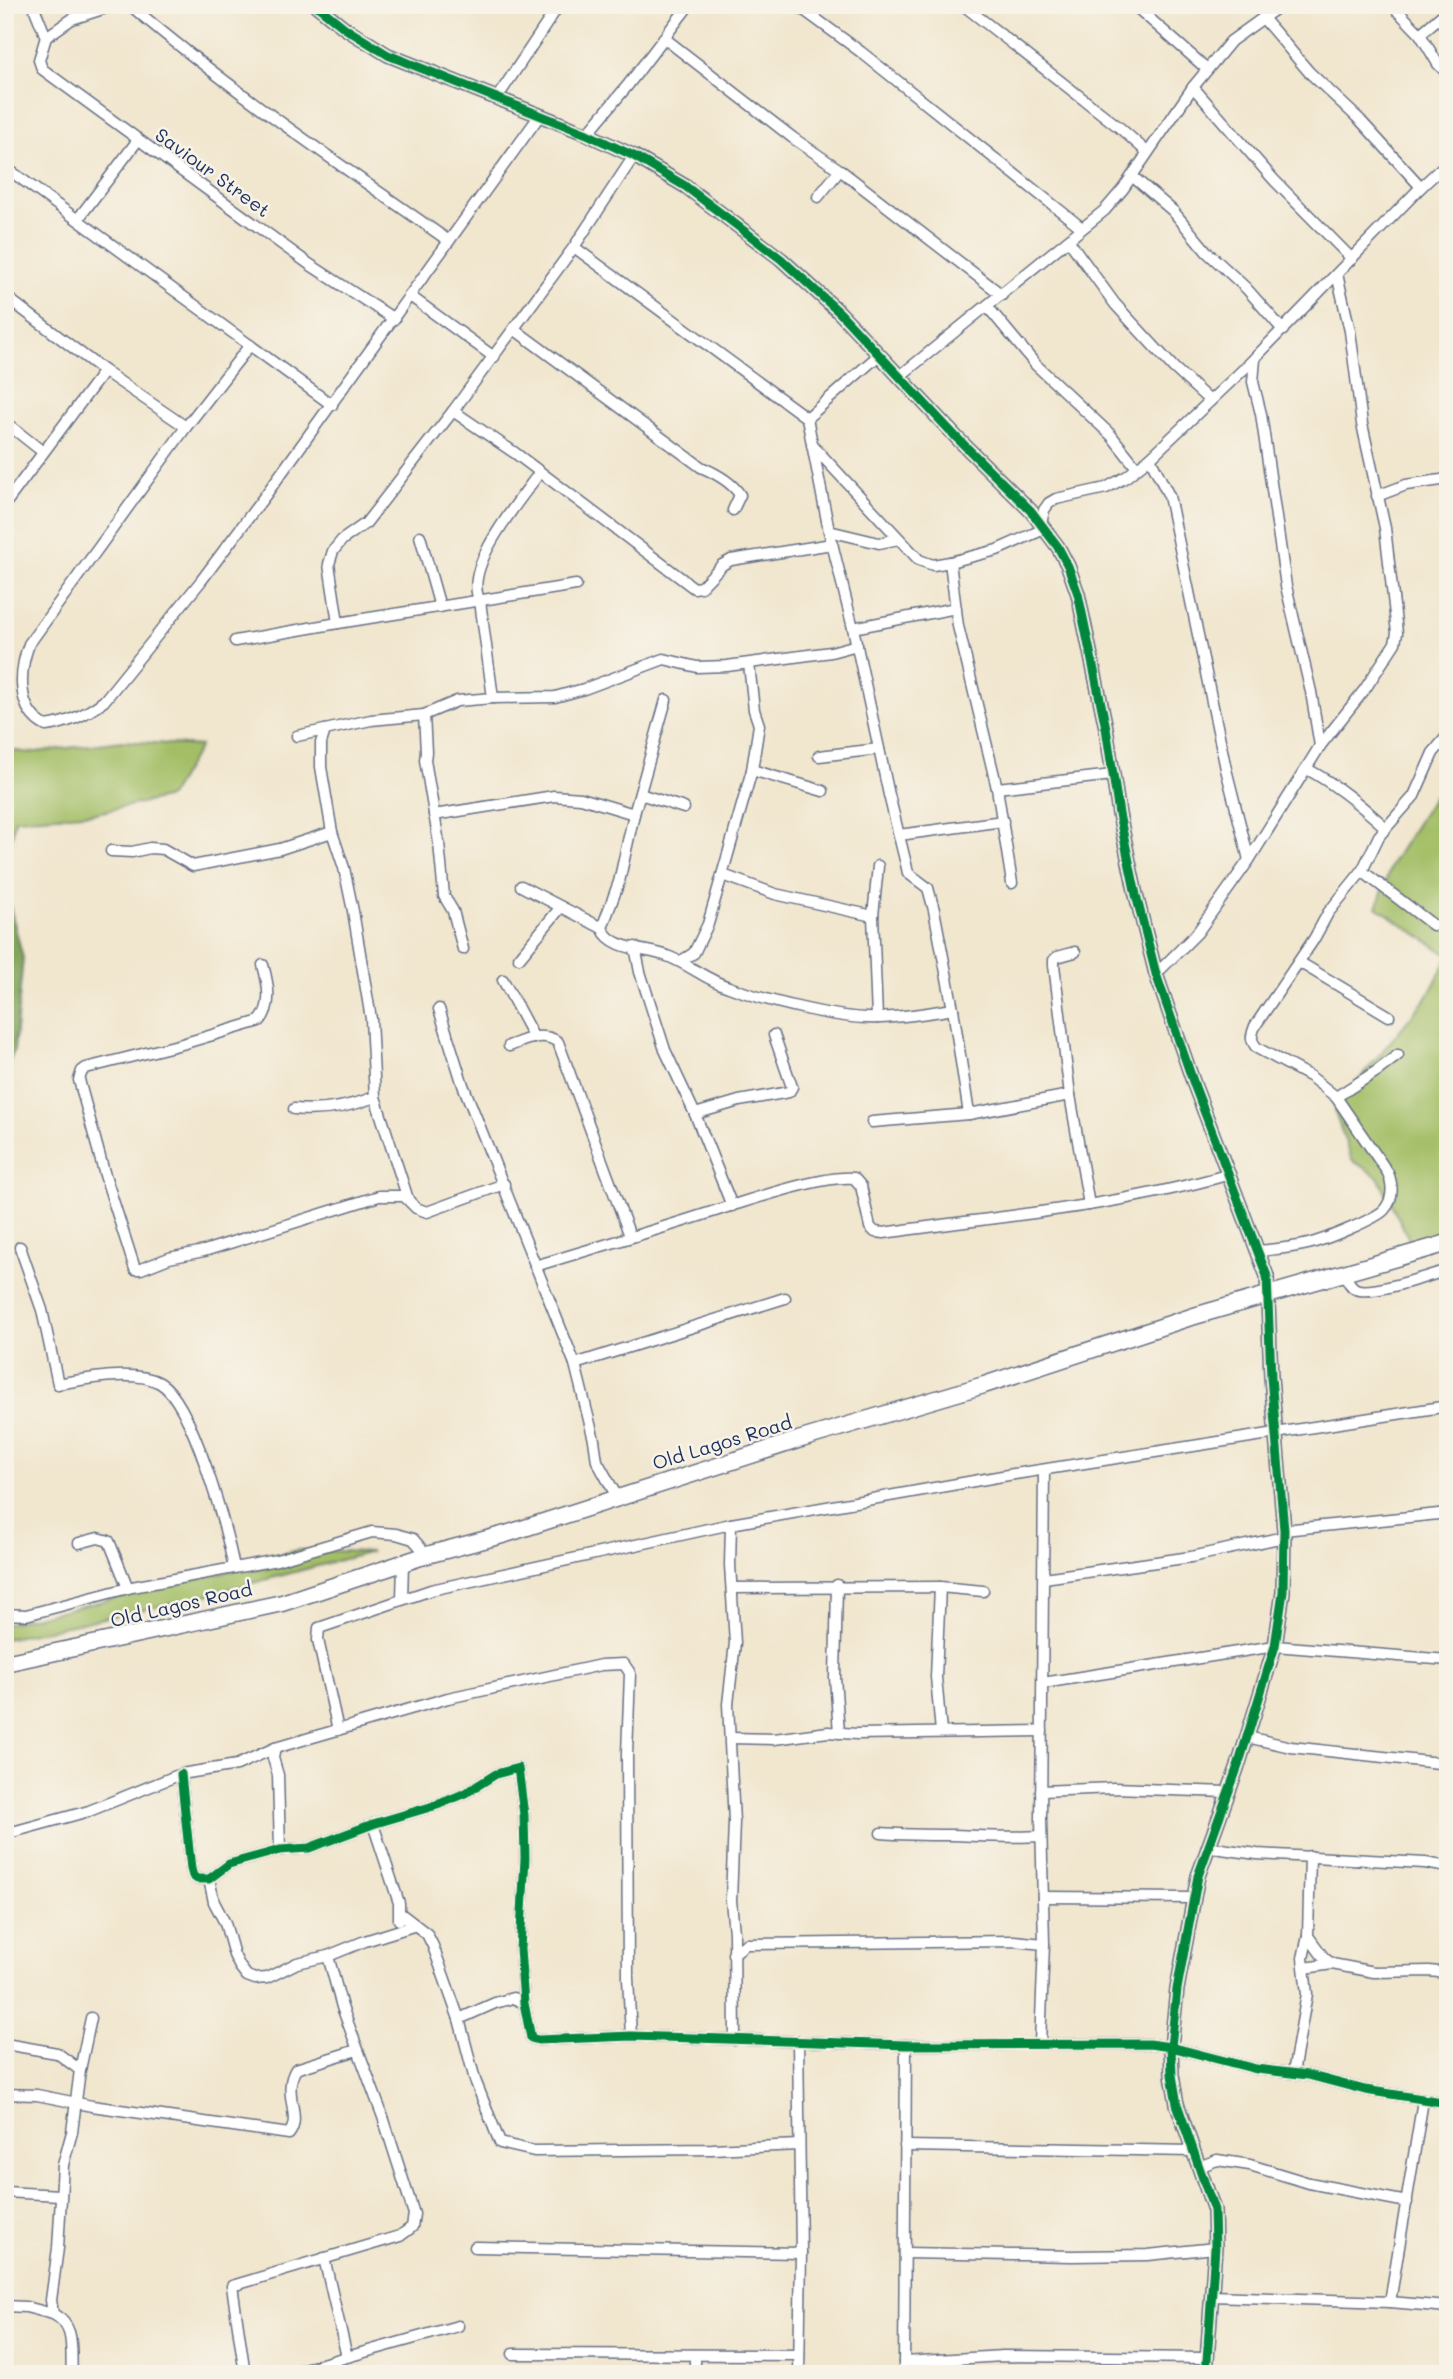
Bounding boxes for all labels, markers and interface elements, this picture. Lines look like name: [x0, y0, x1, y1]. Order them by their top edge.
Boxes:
street label: Saviour Street: [151, 122, 275, 222]
street label: Old Lagos Road: [649, 1409, 795, 1475]
street label: Old Lagos Road: [108, 1576, 254, 1632]

